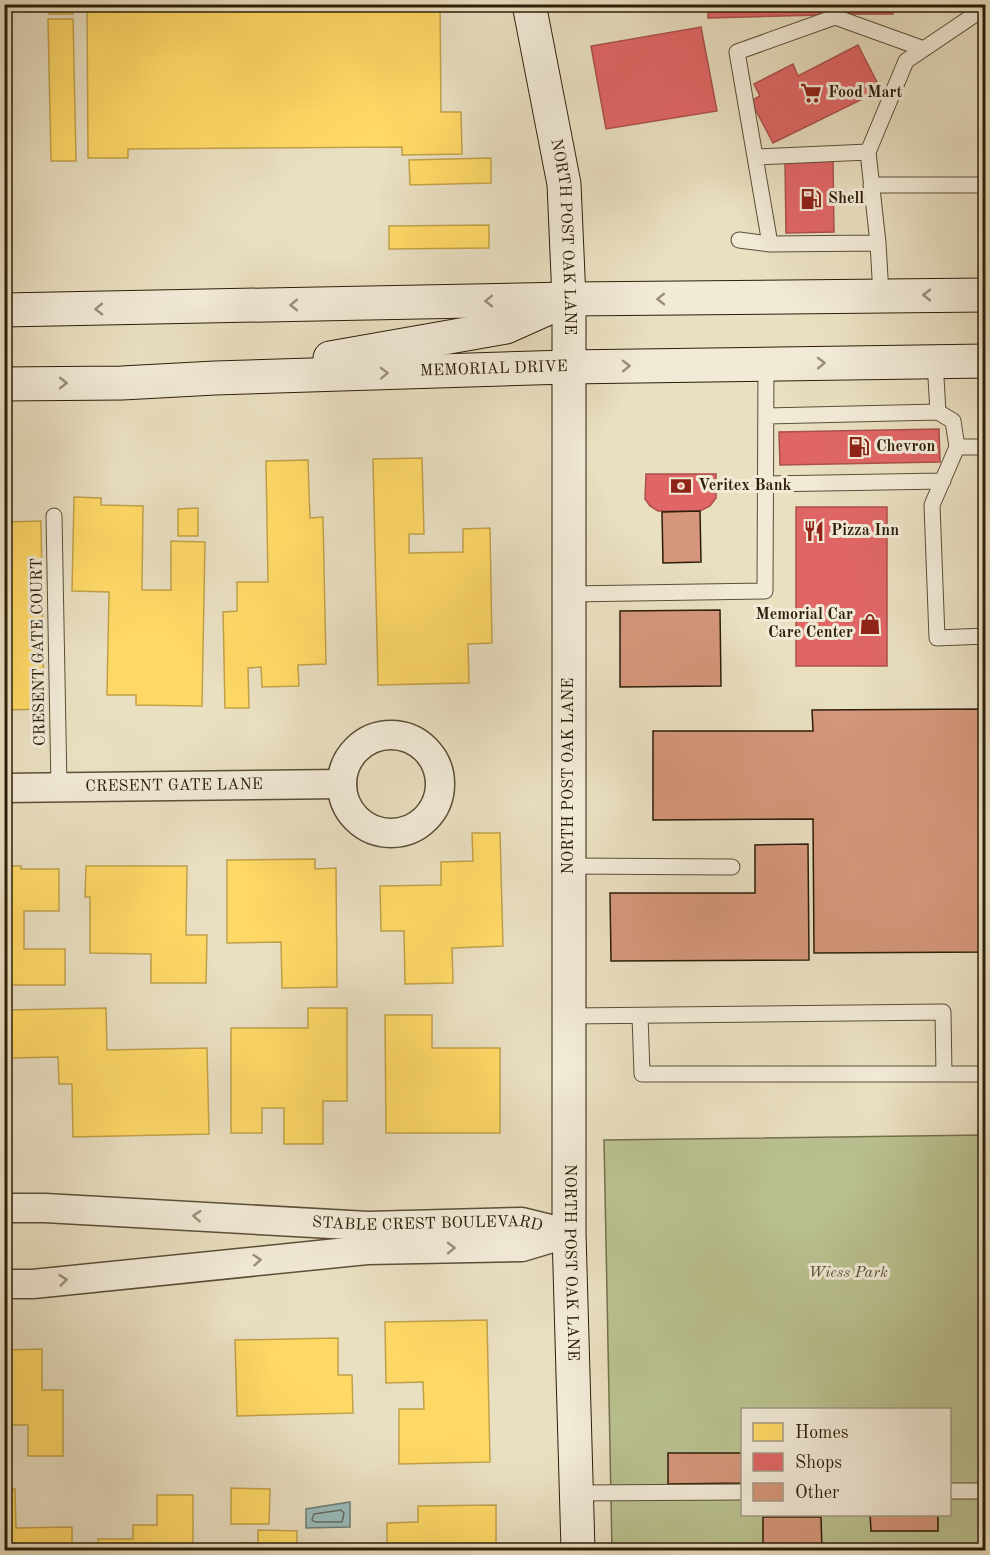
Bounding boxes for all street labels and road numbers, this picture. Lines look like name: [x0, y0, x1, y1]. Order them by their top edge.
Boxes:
street label: NORTH POST OAK LANE: [547, 137, 577, 335]
street label: MEMORIAL DRIVE: [420, 359, 568, 380]
street label: CRESENT GATE COURT: [29, 558, 49, 746]
street label: NORTH POST OAK LANE: [561, 678, 577, 874]
street label: CRESENT GATE LANE: [85, 777, 263, 795]
street label: NORTH POST OAK LANE: [561, 1164, 581, 1361]
street label: STABLE CREST BOULEVARD: [312, 1214, 544, 1235]

